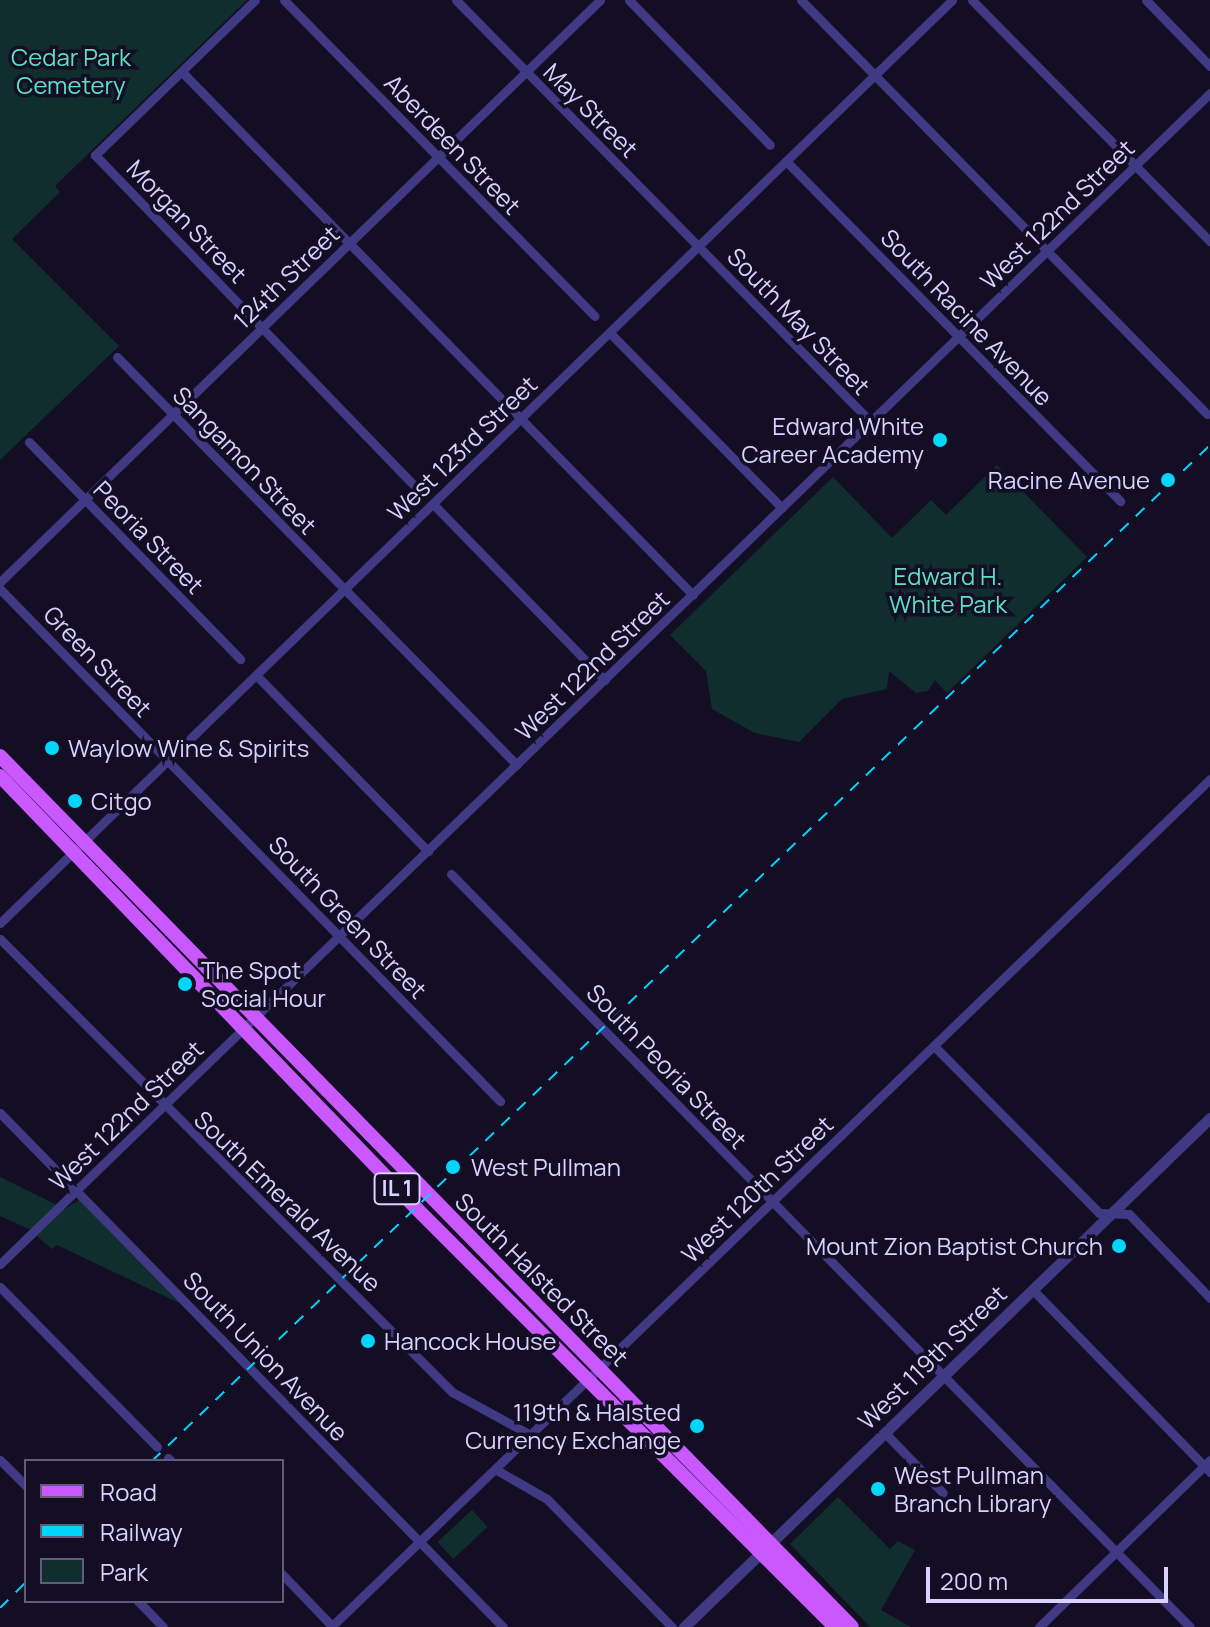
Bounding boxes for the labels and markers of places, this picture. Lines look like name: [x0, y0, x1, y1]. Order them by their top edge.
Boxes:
place label: Edward White Career Academy: [741, 412, 924, 468]
marker: Edward White Career Academy: [931, 431, 949, 449]
place label: Racine Avenue: [988, 466, 1150, 494]
marker: Racine Avenue: [1157, 469, 1179, 491]
place label: Waylow Wine & Spirits: [68, 734, 309, 762]
marker: Waylow Wine & Spirits: [43, 739, 61, 757]
place label: Citgo: [91, 787, 152, 815]
marker: Citgo: [66, 792, 84, 810]
place label: The Spot Social Hour: [201, 956, 326, 1012]
marker: The Spot Social Hour: [176, 975, 194, 993]
place label: West Pullman: [471, 1153, 621, 1181]
marker: West Pullman: [442, 1156, 464, 1178]
place label: Mount Zion Baptist Church: [806, 1232, 1103, 1260]
marker: Mount Zion Baptist Church: [1110, 1237, 1128, 1255]
place label: Hancock House: [384, 1327, 557, 1355]
marker: Hancock House: [359, 1332, 377, 1350]
place label: 119th & Halsted Currency Exchange: [465, 1398, 681, 1454]
marker: 119th & Halsted Currency Exchange: [688, 1417, 706, 1435]
place label: West Pullman Branch Library: [894, 1461, 1051, 1517]
marker: West Pullman Branch Library: [869, 1480, 887, 1498]

